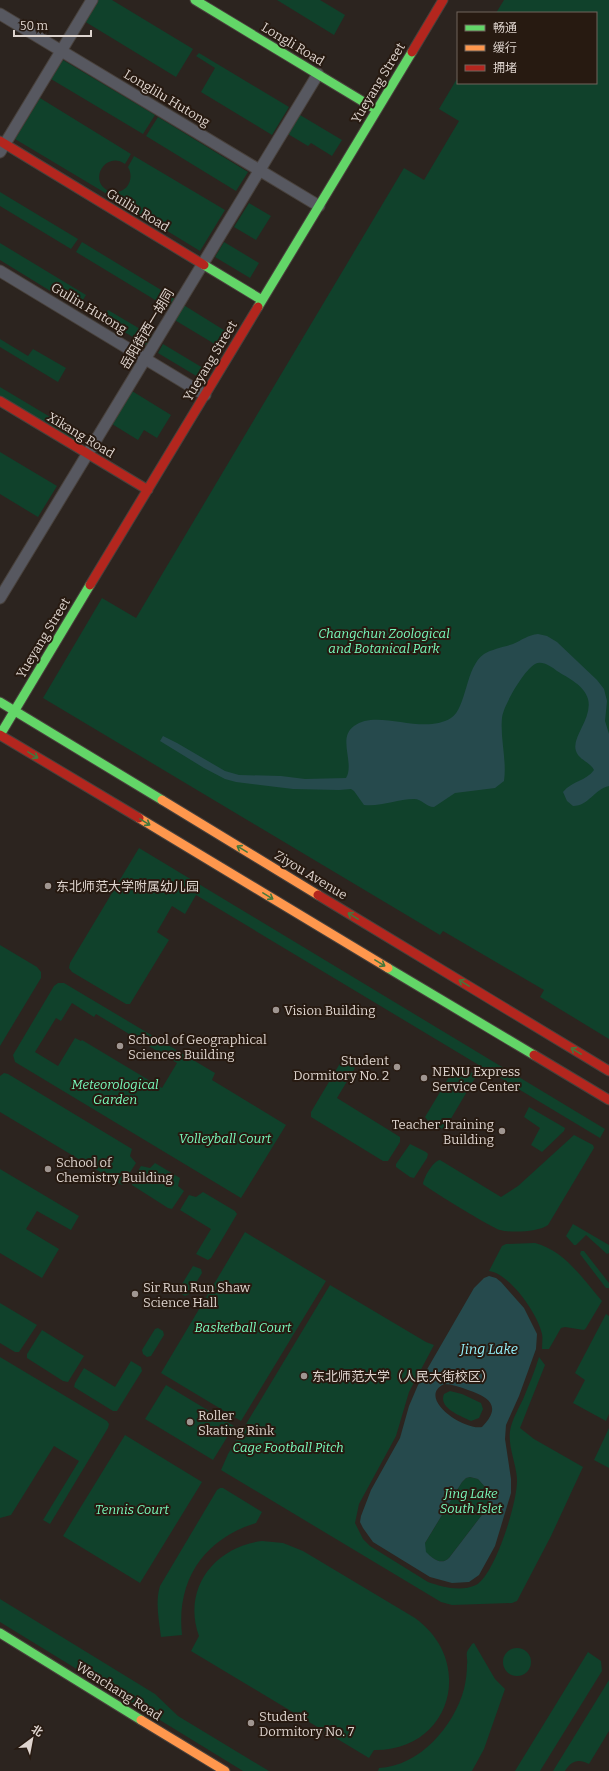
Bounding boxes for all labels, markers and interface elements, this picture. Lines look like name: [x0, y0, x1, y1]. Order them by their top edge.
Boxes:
scale bar: [14, 12, 91, 38]
legend: [457, 12, 597, 84]
text: 50 m: [20, 19, 49, 33]
street label: Longli Road: [259, 19, 327, 69]
text: 畅通: [493, 21, 517, 35]
street label: Yueyang Street: [348, 40, 408, 126]
text: 缓行: [493, 41, 517, 55]
text: 拥堵: [493, 61, 517, 75]
street label: Longlilu Hutong: [121, 66, 213, 130]
street label: Guilin Road: [104, 185, 172, 235]
street label: Gullin Hutong: [48, 280, 130, 336]
street label: 岳阳街西一胡同: [117, 286, 177, 372]
street label: Yueyang Street: [180, 318, 240, 404]
street label: Xikang Road: [45, 409, 117, 461]
street label: Yueyang Street: [13, 595, 73, 681]
park label: Changchun Zoological and Botanical Park: [318, 626, 450, 656]
one-way arrow: [27, 752, 39, 760]
one-way arrow: [139, 818, 150, 826]
one-way arrow: [236, 844, 248, 852]
street label: Ziyou Avenue: [272, 847, 350, 903]
place label: 东北师范大学附属幼儿园: [56, 879, 199, 894]
marker: 东北师范大学附属幼儿园: [43, 881, 53, 891]
one-way arrow: [262, 892, 273, 900]
one-way arrow: [348, 912, 359, 920]
one-way arrow: [374, 959, 386, 967]
one-way arrow: [458, 979, 470, 987]
place label: Vision Building: [284, 1003, 376, 1018]
marker: Vision Building: [271, 1005, 281, 1015]
place label: School of Geographical Sciences Building: [128, 1032, 267, 1062]
marker: School of Geographical Sciences Building: [115, 1041, 125, 1051]
one-way arrow: [570, 1046, 582, 1054]
place label: Student Dormitory No. 2: [293, 1053, 389, 1083]
marker: Student Dormitory No. 2: [392, 1062, 402, 1072]
place label: NENU Express Service Center: [432, 1064, 520, 1094]
marker: NENU Express Service Center: [419, 1073, 429, 1083]
park label: Meteorological Garden: [71, 1077, 159, 1107]
place label: Teacher Training Building: [392, 1117, 494, 1147]
marker: Teacher Training Building: [497, 1126, 507, 1136]
park label: Volleyball Court: [179, 1131, 272, 1146]
place label: School of Chemistry Building: [56, 1155, 173, 1185]
marker: School of Chemistry Building: [43, 1164, 53, 1174]
place label: Sir Run Run Shaw Science Hall: [143, 1280, 251, 1310]
marker: Sir Run Run Shaw Science Hall: [130, 1289, 140, 1299]
park label: Basketball Court: [195, 1320, 292, 1335]
water label: Jing Lake: [458, 1341, 518, 1358]
place label: 东北师范大学（人民大街校区）: [312, 1369, 494, 1384]
marker: 东北师范大学（人民大街校区）: [299, 1371, 309, 1381]
place label: Roller Skating Rink: [198, 1408, 275, 1438]
marker: Roller Skating Rink: [185, 1417, 195, 1427]
park label: Cage Football Pitch: [232, 1440, 344, 1455]
park label: Jing Lake South Islet: [440, 1486, 503, 1516]
park label: Tennis Court: [95, 1502, 169, 1517]
street label: Wenchang Road: [73, 1659, 165, 1723]
place label: Student Dormitory No. 7: [259, 1709, 355, 1739]
marker: Student Dormitory No. 7: [246, 1718, 256, 1728]
north arrow: [12, 1719, 52, 1759]
text: 北: [29, 1723, 45, 1739]

